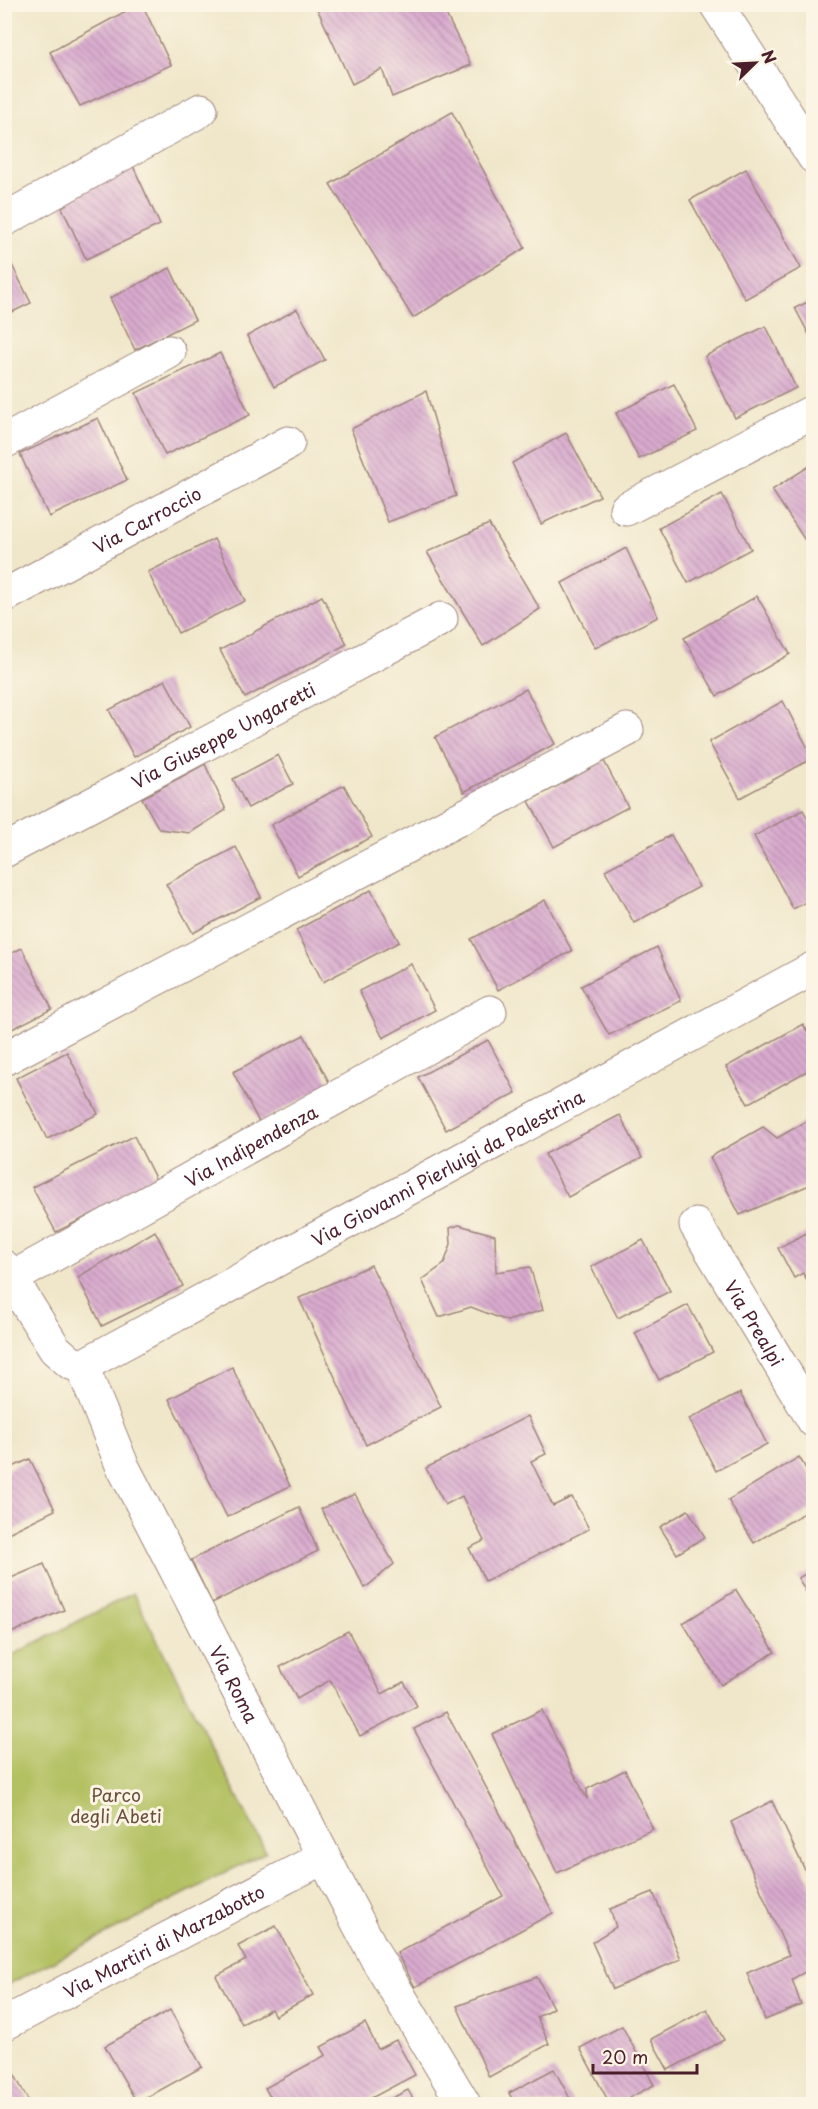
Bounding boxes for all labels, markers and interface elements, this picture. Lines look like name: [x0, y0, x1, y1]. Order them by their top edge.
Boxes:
north arrow: [725, 33, 785, 93]
text: N: [756, 46, 783, 67]
street label: Via Carroccio: [88, 479, 206, 559]
street label: Via Giuseppe Ungaretti: [126, 675, 320, 795]
street label: Via Giovanni Pierluigi da Palestrina: [306, 1082, 589, 1252]
street label: Via Indipendenza: [179, 1097, 323, 1193]
street label: Via Prealpi: [718, 1275, 791, 1371]
street label: Via Roma: [204, 1640, 266, 1727]
park label: Parco degli Abeti: [70, 1781, 162, 1829]
street label: Via Martiri di Marzabotto: [58, 1877, 269, 2004]
scale bar: [593, 2037, 696, 2075]
text: 20 m: [602, 2043, 648, 2070]

